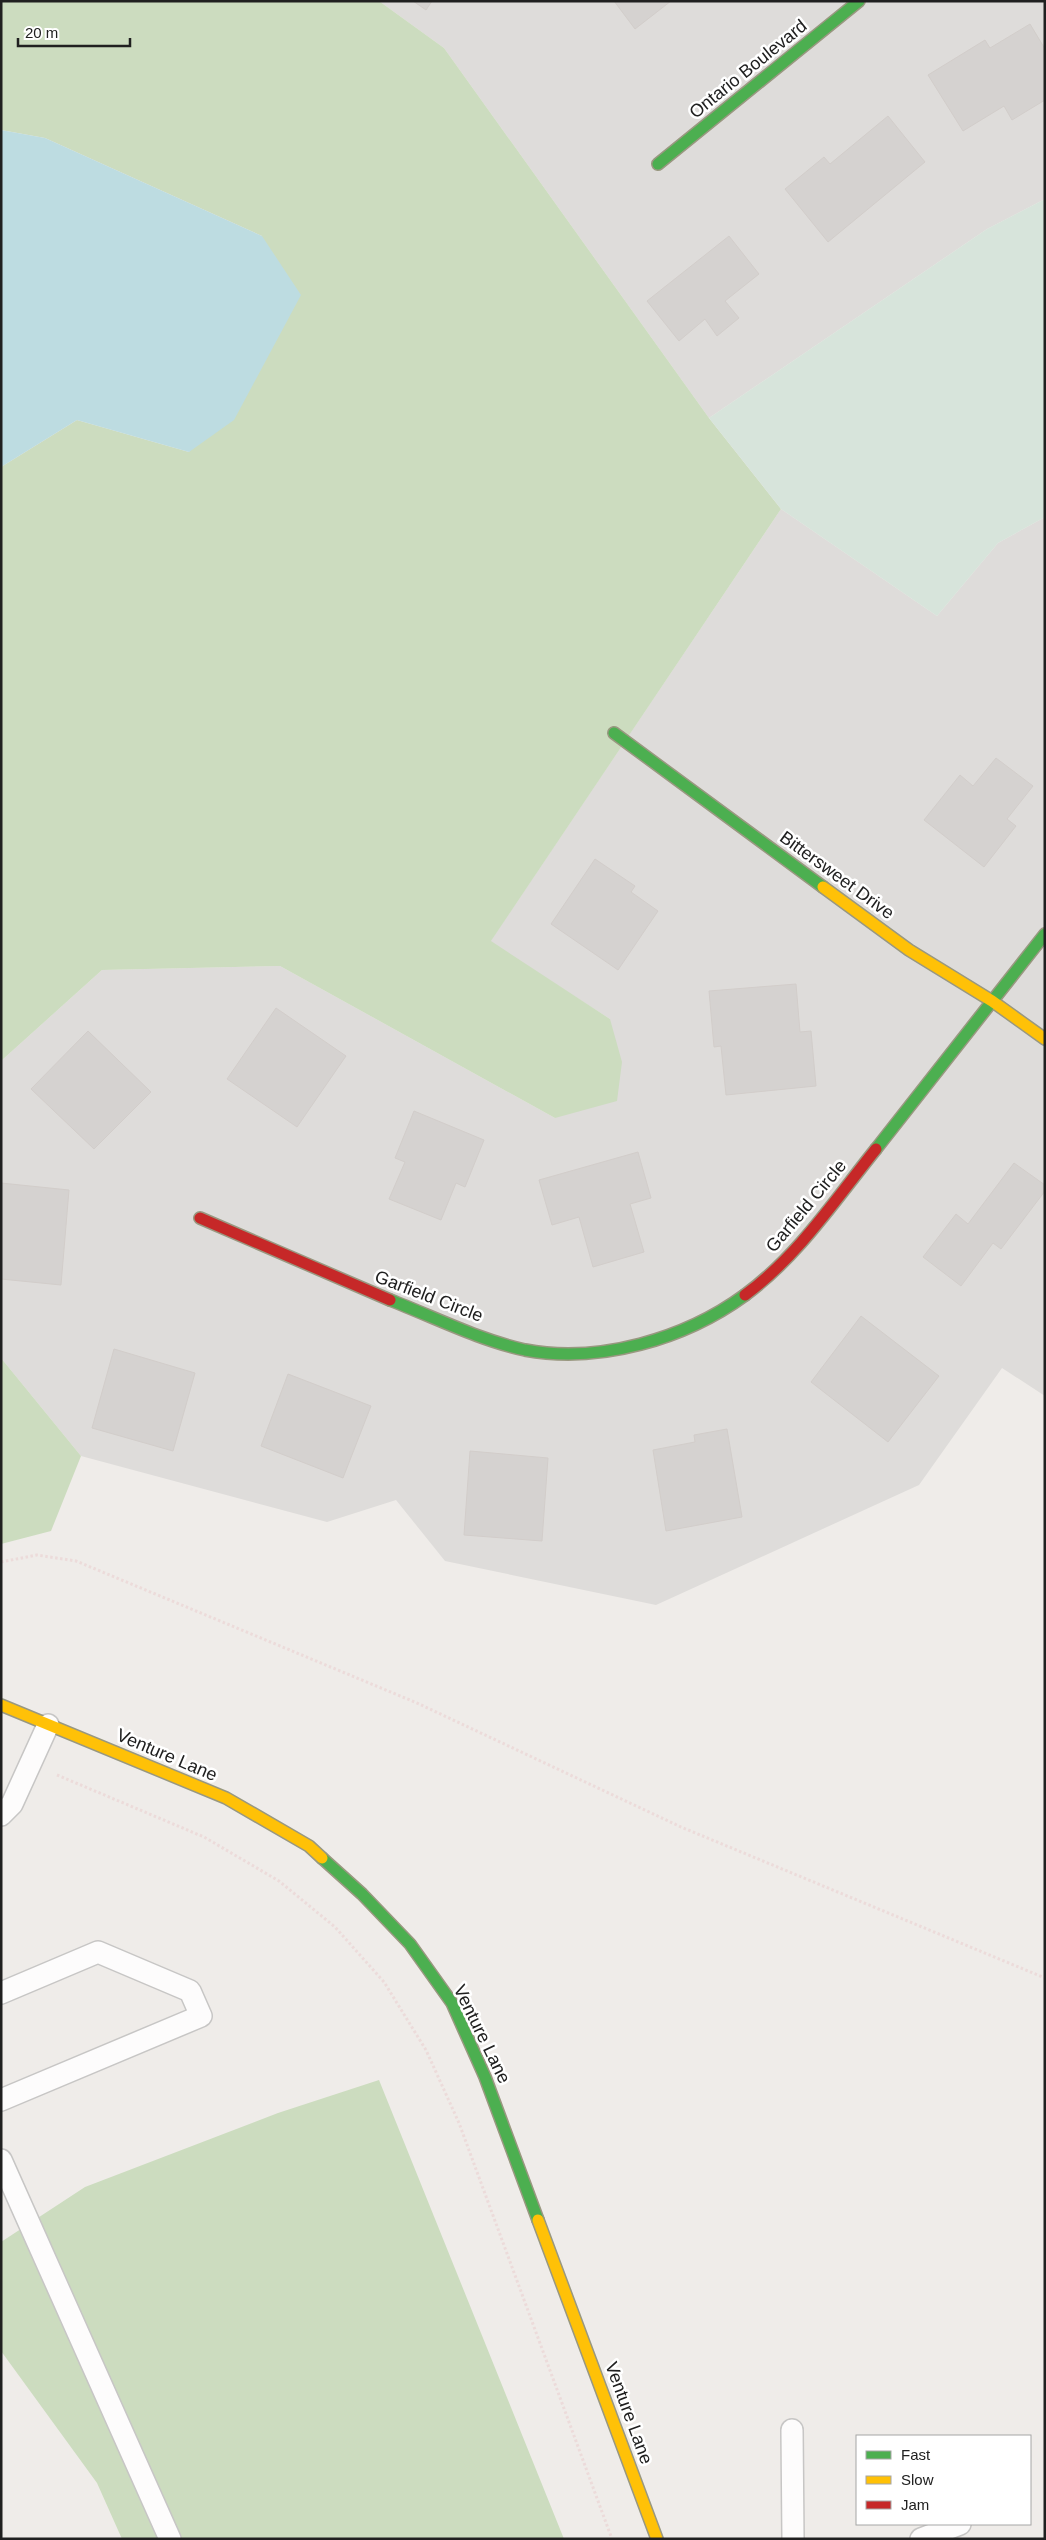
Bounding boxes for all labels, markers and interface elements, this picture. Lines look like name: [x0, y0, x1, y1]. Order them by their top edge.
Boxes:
scale bar: [18, 15, 130, 47]
street label: Ontario Boulevard: [685, 16, 811, 122]
text: 20 m: [25, 24, 58, 41]
street label: Bittersweet Drive: [776, 827, 898, 923]
street label: Garfield Circle: [762, 1156, 850, 1256]
street label: Garfield Circle: [372, 1266, 486, 1326]
street label: Venture Lane: [114, 1725, 220, 1785]
street label: Venture Lane: [450, 1981, 514, 2087]
street label: Venture Lane: [601, 2359, 657, 2467]
legend: [856, 2435, 1031, 2525]
text: Fast: [901, 2446, 931, 2463]
text: Slow: [901, 2471, 934, 2488]
text: Jam: [901, 2496, 929, 2513]

